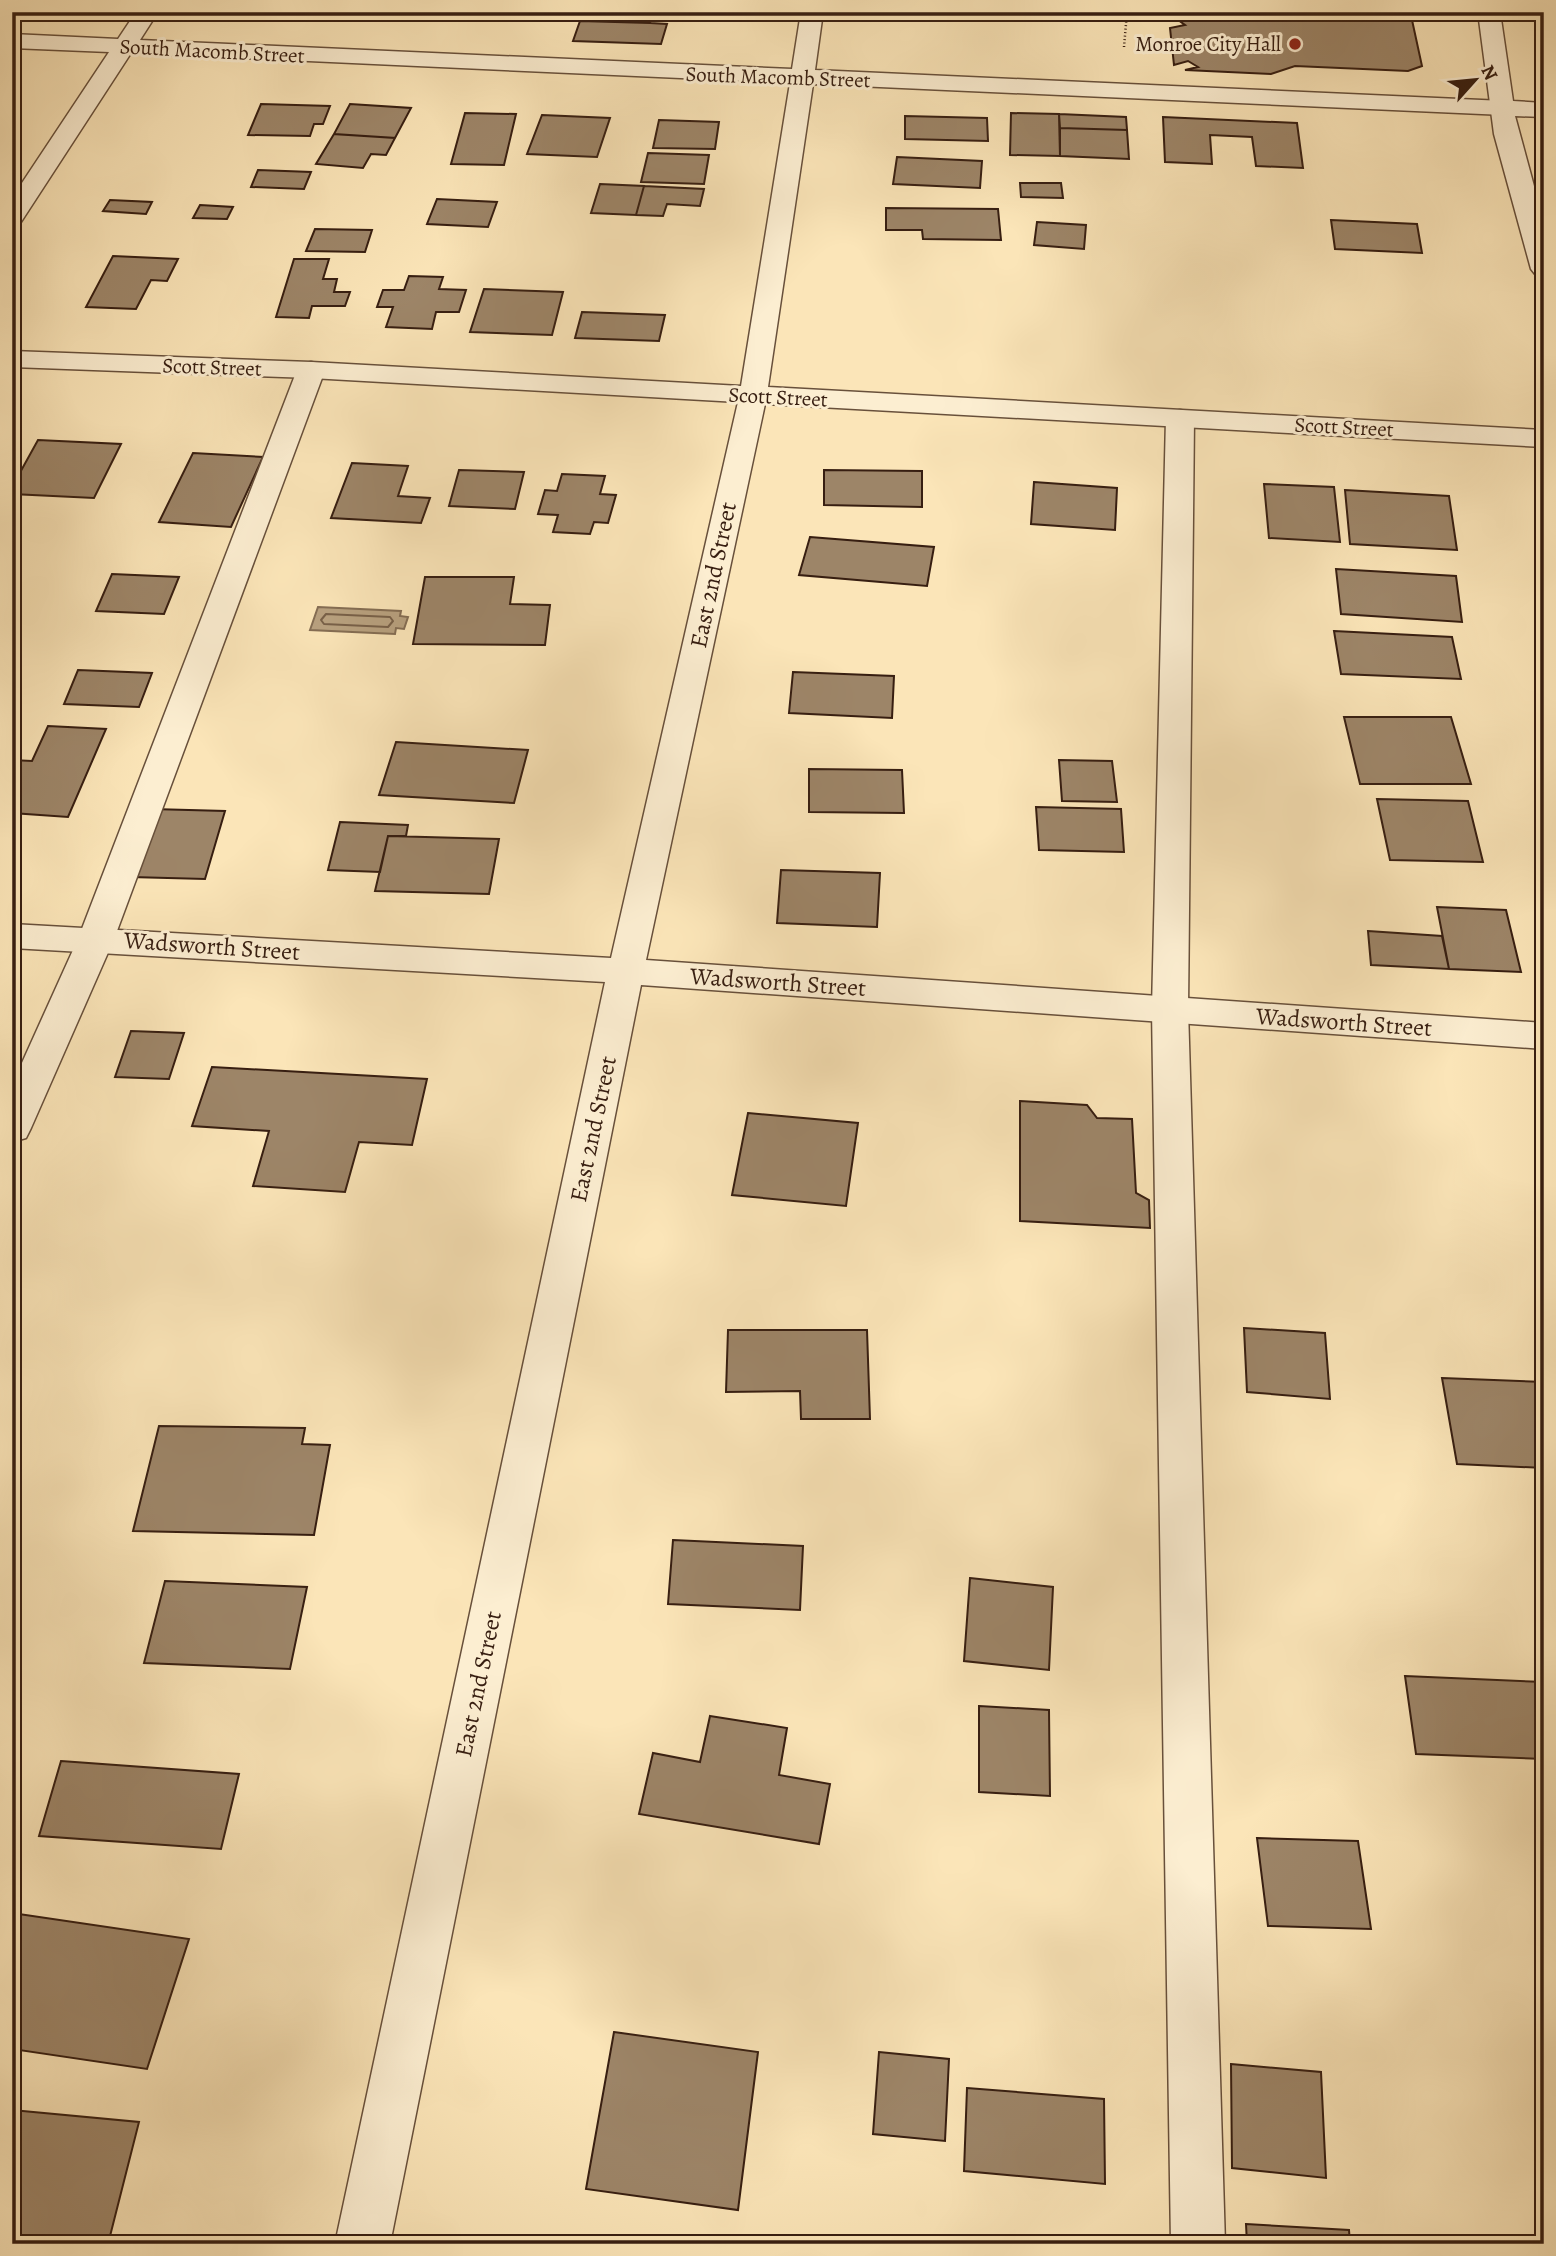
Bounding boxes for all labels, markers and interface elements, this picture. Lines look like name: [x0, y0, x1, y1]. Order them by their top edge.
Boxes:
place label: Monroe City Hall: [1135, 30, 1281, 58]
street label: South Macomb Street: [119, 32, 305, 70]
marker: Monroe City Hall: [1287, 36, 1303, 52]
north arrow: [1440, 46, 1510, 116]
street label: South Macomb Street: [685, 60, 871, 94]
text: N: [1475, 61, 1504, 85]
street label: Scott Street: [162, 351, 262, 383]
street label: Scott Street: [728, 380, 828, 414]
street label: Scott Street: [1294, 410, 1394, 444]
street label: East 2nd Street: [682, 499, 744, 651]
street label: Wadsworth Street: [122, 924, 301, 968]
street label: Wadsworth Street: [688, 960, 867, 1004]
street label: Wadsworth Street: [1254, 1000, 1433, 1044]
street label: East 2nd Street: [562, 1053, 624, 1205]
street label: East 2nd Street: [447, 1608, 509, 1760]

